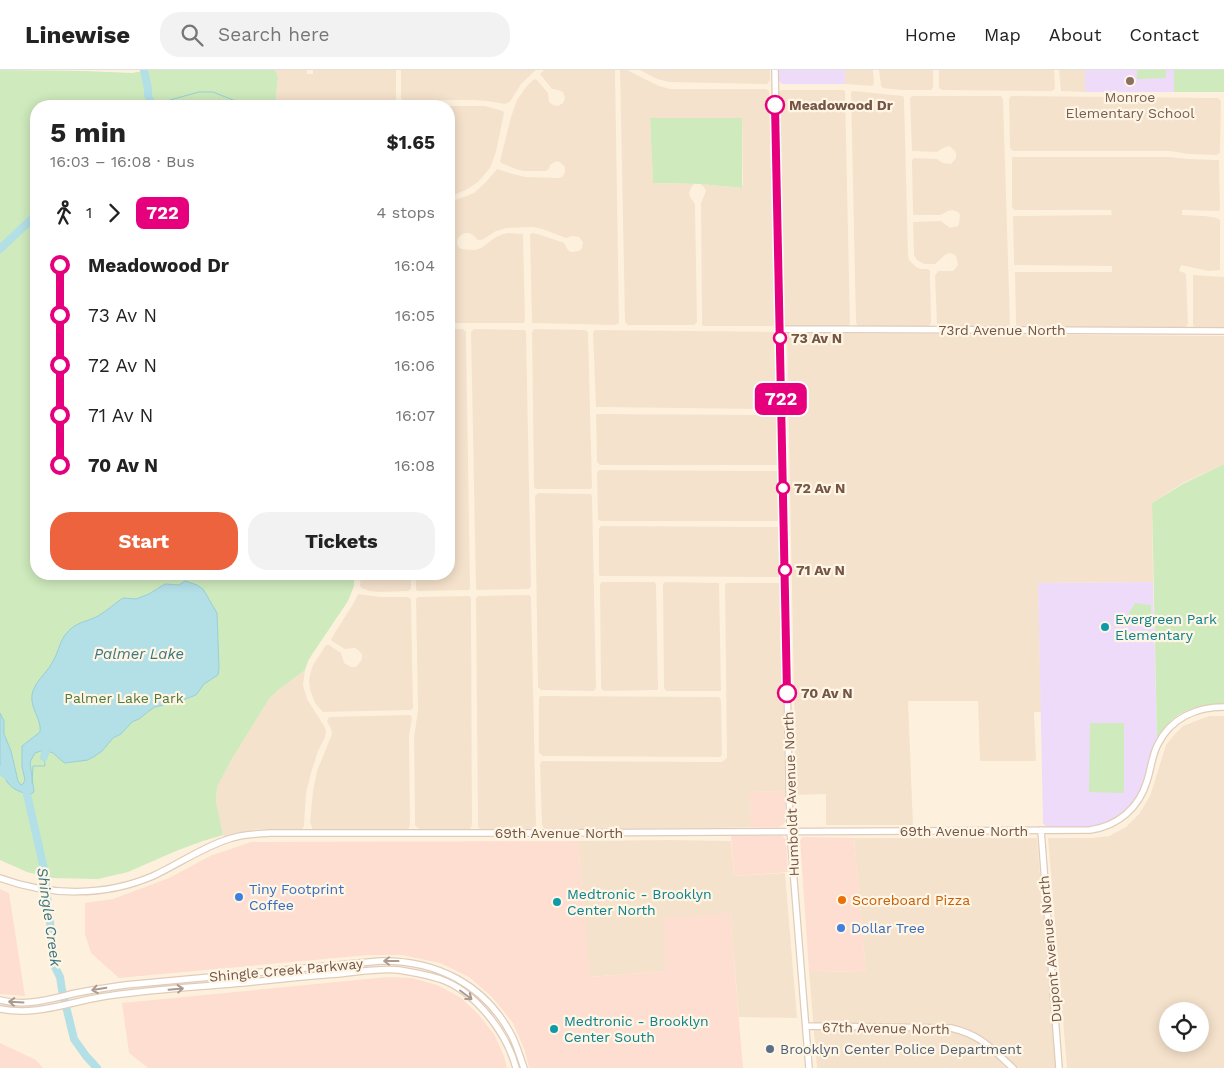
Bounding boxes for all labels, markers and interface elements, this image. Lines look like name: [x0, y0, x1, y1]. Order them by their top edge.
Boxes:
search box: [160, 12, 510, 57]
text: Linewise: [25, 21, 130, 49]
icon: search: [178, 21, 206, 49]
text: Search here: [218, 23, 329, 46]
text: Home: [905, 24, 956, 45]
text: Map: [984, 24, 1021, 45]
text: About: [1049, 24, 1101, 45]
text: Contact: [1129, 24, 1199, 45]
marker: Monroe Elementary School: [1124, 75, 1136, 87]
place label: Monroe Elementary School: [1066, 89, 1195, 121]
marker: Meadowood Dr: [765, 95, 785, 115]
place label: Meadowood Dr: [789, 97, 893, 113]
text: 5 min: [50, 116, 126, 149]
text: $1.65: [386, 131, 435, 154]
text: 16:03 – 16:08 · Bus: [50, 152, 195, 171]
icon: walk: [50, 199, 78, 227]
icon: forward: [100, 199, 128, 227]
text: 722: [146, 202, 179, 223]
text: 1: [86, 203, 92, 222]
text: 4 stops: [377, 203, 435, 222]
text: Meadowood Dr: [88, 254, 229, 277]
text: 16:04: [395, 256, 435, 275]
text: 73 Av N: [88, 304, 157, 327]
text: 16:05: [395, 306, 435, 325]
street label: 73rd Avenue North: [938, 322, 1066, 338]
place label: 73 Av N: [791, 330, 842, 346]
marker: 73 Av N: [773, 331, 787, 345]
text: 72 Av N: [88, 354, 157, 377]
text: 16:06: [395, 356, 435, 375]
line badge: 722: [752, 383, 810, 415]
text: 722: [765, 388, 797, 409]
text: 71 Av N: [88, 404, 154, 427]
text: 16:07: [396, 406, 435, 425]
text: 70 Av N: [88, 454, 158, 477]
text: 16:08: [394, 456, 435, 475]
place label: 72 Av N: [794, 480, 845, 496]
marker: 72 Av N: [776, 481, 790, 495]
button: Start: [50, 512, 238, 570]
button: Tickets: [248, 512, 435, 570]
place label: 71 Av N: [796, 562, 845, 578]
marker: 71 Av N: [778, 563, 792, 577]
place label: Evergreen Park Elementary: [1115, 611, 1217, 643]
marker: Evergreen Park Elementary: [1099, 621, 1111, 633]
water label: Palmer Lake: [94, 645, 184, 663]
marker: 70 Av N: [777, 683, 797, 703]
place label: 70 Av N: [801, 685, 853, 701]
park label: Palmer Lake Park: [64, 690, 184, 706]
street label: Humboldt Avenue North: [780, 711, 802, 877]
street label: 69th Avenue North: [900, 823, 1028, 839]
street label: 69th Avenue North: [495, 825, 623, 841]
water label: Shingle Creek: [33, 866, 65, 968]
street label: Dupont Avenue North: [1036, 875, 1064, 1023]
place label: Tiny Footprint Coffee: [249, 881, 344, 913]
place label: Medtronic - Brooklyn Center North: [567, 886, 712, 918]
marker: Tiny Footprint Coffee: [233, 891, 245, 903]
place label: Scoreboard Pizza: [852, 892, 970, 908]
marker: Scoreboard Pizza: [836, 894, 848, 906]
marker: Medtronic - Brooklyn Center North: [551, 896, 563, 908]
place label: Dollar Tree: [851, 920, 925, 936]
marker: Dollar Tree: [835, 922, 847, 934]
street label: Shingle Creek Parkway: [208, 955, 365, 985]
one-way arrow: [383, 956, 399, 966]
one-way arrow: [92, 984, 108, 994]
one-way arrow: [168, 984, 184, 994]
one-way arrow: [459, 989, 472, 1000]
one-way arrow: [8, 998, 24, 1007]
map controls: [1159, 1002, 1209, 1052]
button: locate: [1159, 1002, 1209, 1052]
place label: Medtronic - Brooklyn Center South: [564, 1013, 709, 1045]
street label: 67th Avenue North: [822, 1019, 950, 1037]
marker: Medtronic - Brooklyn Center South: [548, 1023, 560, 1035]
place label: Brooklyn Center Police Department: [780, 1041, 1022, 1057]
marker: Brooklyn Center Police Department: [764, 1043, 776, 1055]

